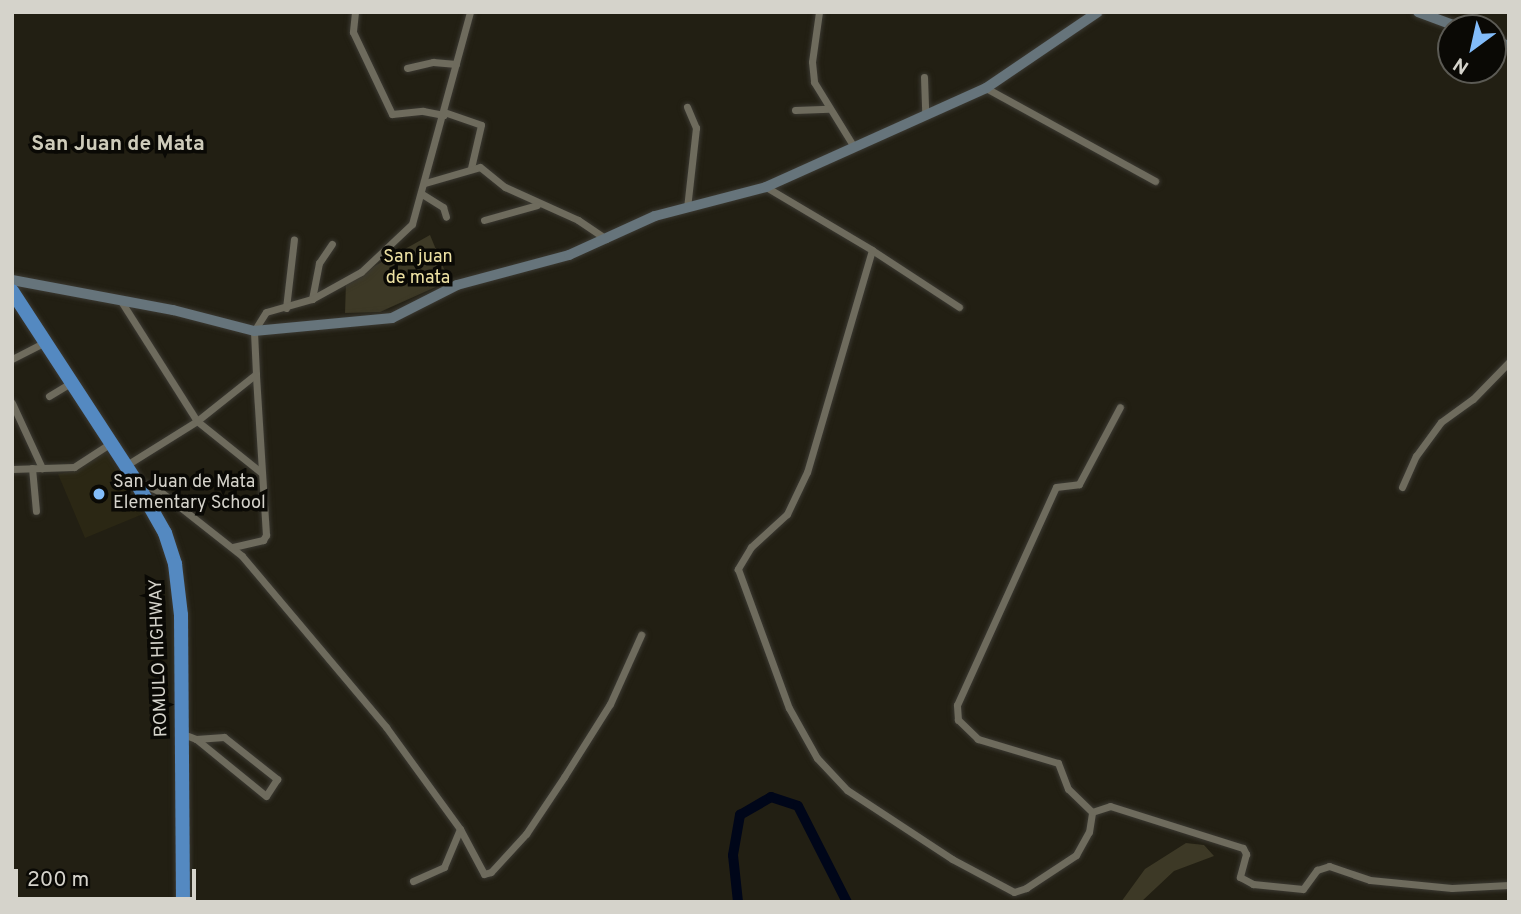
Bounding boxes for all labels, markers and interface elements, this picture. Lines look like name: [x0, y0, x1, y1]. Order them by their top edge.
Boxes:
north arrow: [1437, 14, 1507, 84]
text: N: [1449, 51, 1474, 79]
district label: San Juan de Mata: [31, 132, 205, 158]
park label: San juan de mata: [383, 248, 453, 290]
place label: San Juan de Mata Elementary School: [113, 473, 266, 516]
marker: San Juan de Mata Elementary School: [91, 486, 107, 502]
street label: ROMULO HIGHWAY: [146, 579, 174, 737]
scale bar: [18, 855, 200, 899]
text: 200 m: [27, 867, 89, 894]

